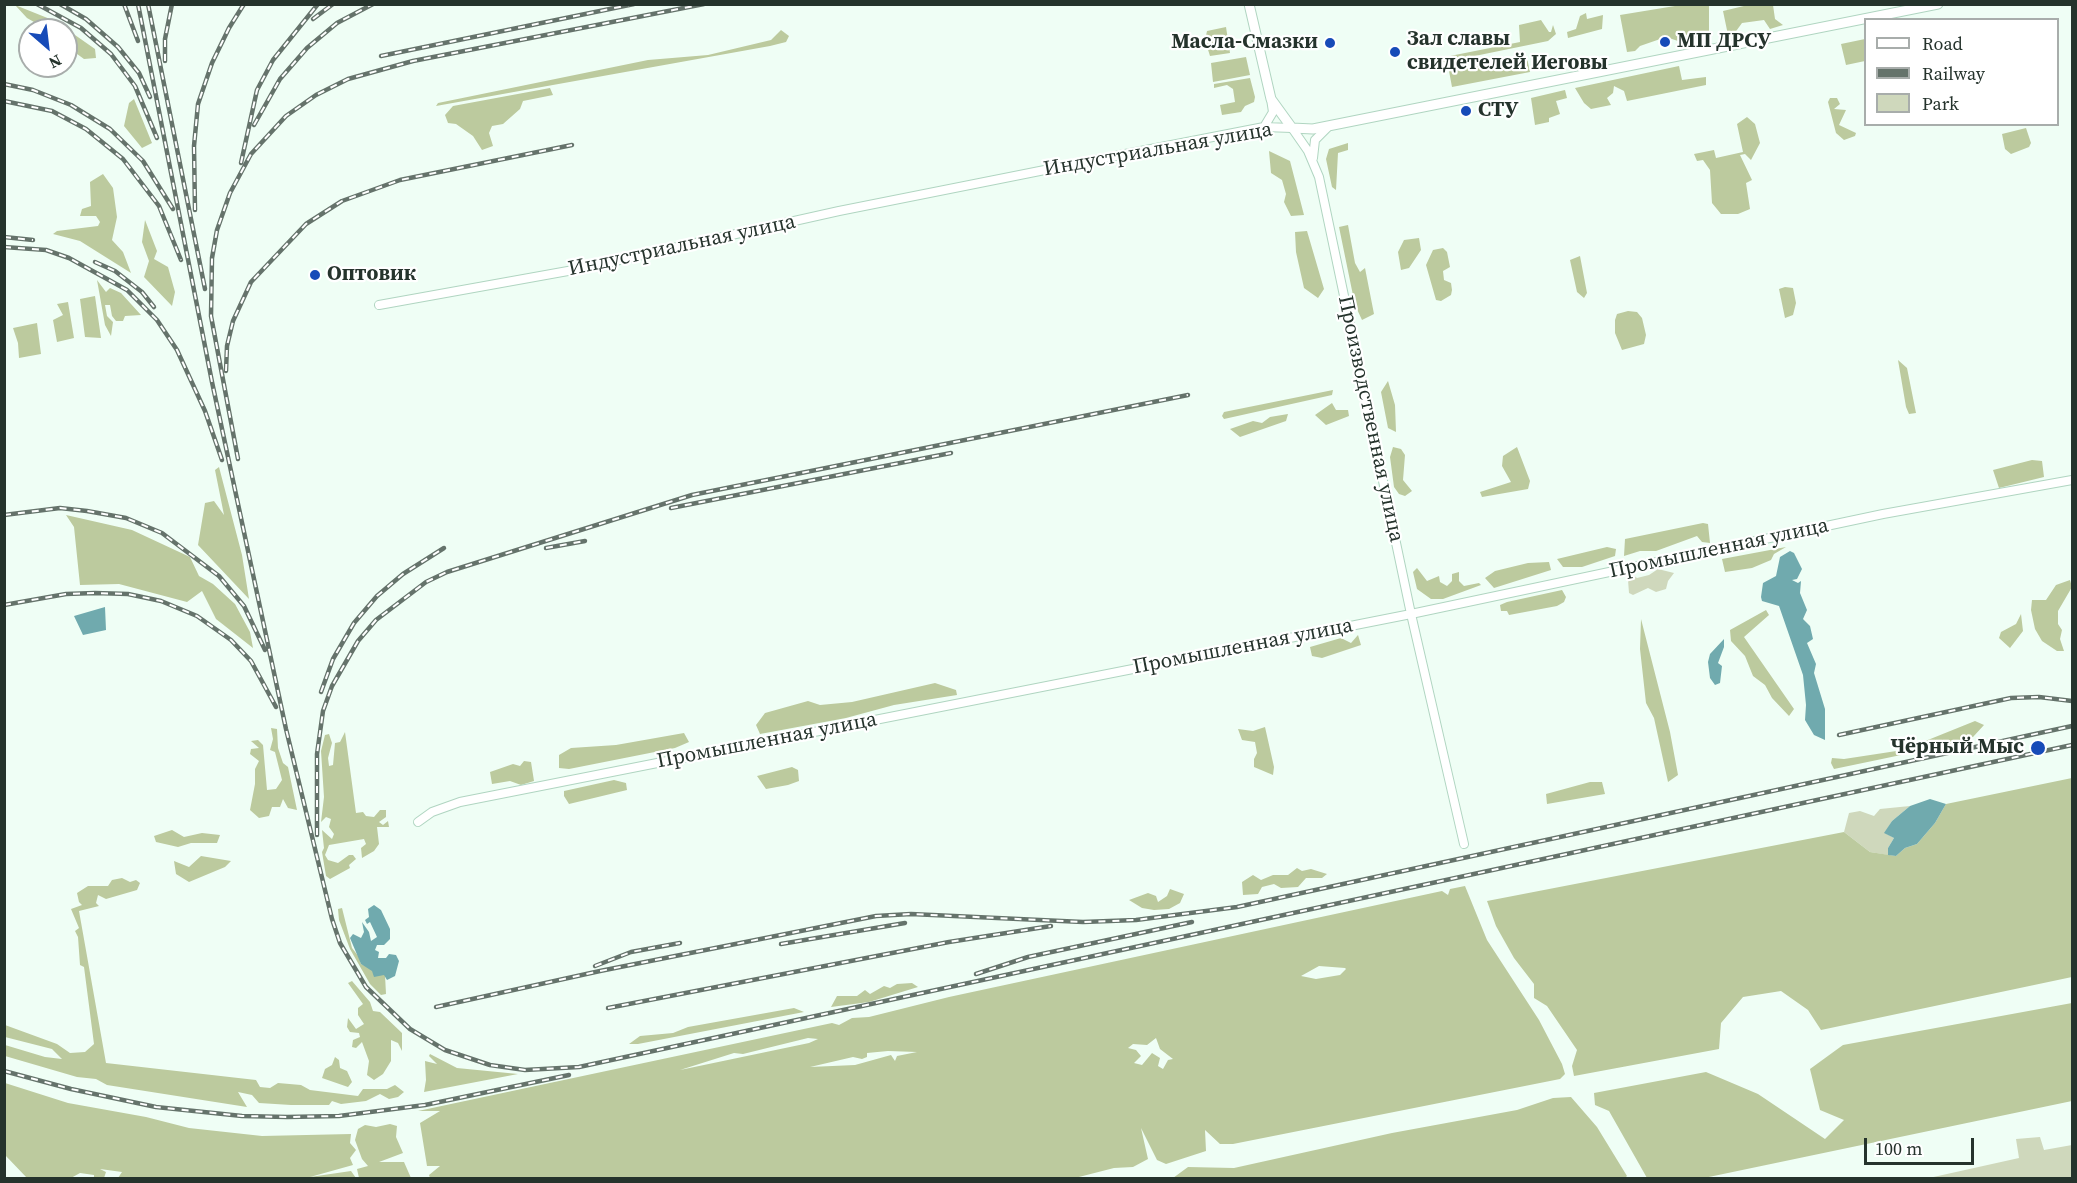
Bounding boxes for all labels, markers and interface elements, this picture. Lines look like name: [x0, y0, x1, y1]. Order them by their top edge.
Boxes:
north arrow: [18, 18, 78, 78]
legend: [1864, 18, 2059, 126]
place label: Зал славы свидетелей Иеговы: [1407, 27, 1608, 77]
place label: МП ДРСУ: [1677, 29, 1771, 55]
place label: Масла-Смазки: [1171, 30, 1318, 56]
text: Road: [1922, 31, 1963, 56]
marker: МП ДРСУ: [1658, 35, 1672, 49]
marker: Масла-Смазки: [1323, 36, 1337, 50]
marker: Зал славы свидетелей Иеговы: [1388, 45, 1402, 59]
text: N: [45, 50, 66, 75]
text: Railway: [1922, 61, 1985, 86]
text: Park: [1922, 91, 1959, 116]
place label: СТУ: [1478, 98, 1518, 124]
marker: СТУ: [1459, 104, 1473, 118]
street label: Индустриальная улица: [1042, 117, 1274, 183]
street label: Индустриальная улица: [566, 210, 798, 282]
place label: Оптовик: [327, 262, 416, 288]
marker: Оптовик: [308, 268, 322, 282]
street label: Производственная улица: [1332, 294, 1408, 544]
street label: Промышленная улица: [1607, 513, 1831, 585]
street label: Промышленная улица: [1131, 613, 1355, 681]
street label: Промышленная улица: [655, 707, 879, 775]
place label: Чёрный Мыс: [1891, 735, 2024, 761]
marker: Чёрный Мыс: [2029, 739, 2047, 757]
scale bar: [1867, 1126, 1976, 1164]
text: 100 m: [1875, 1136, 1922, 1161]

